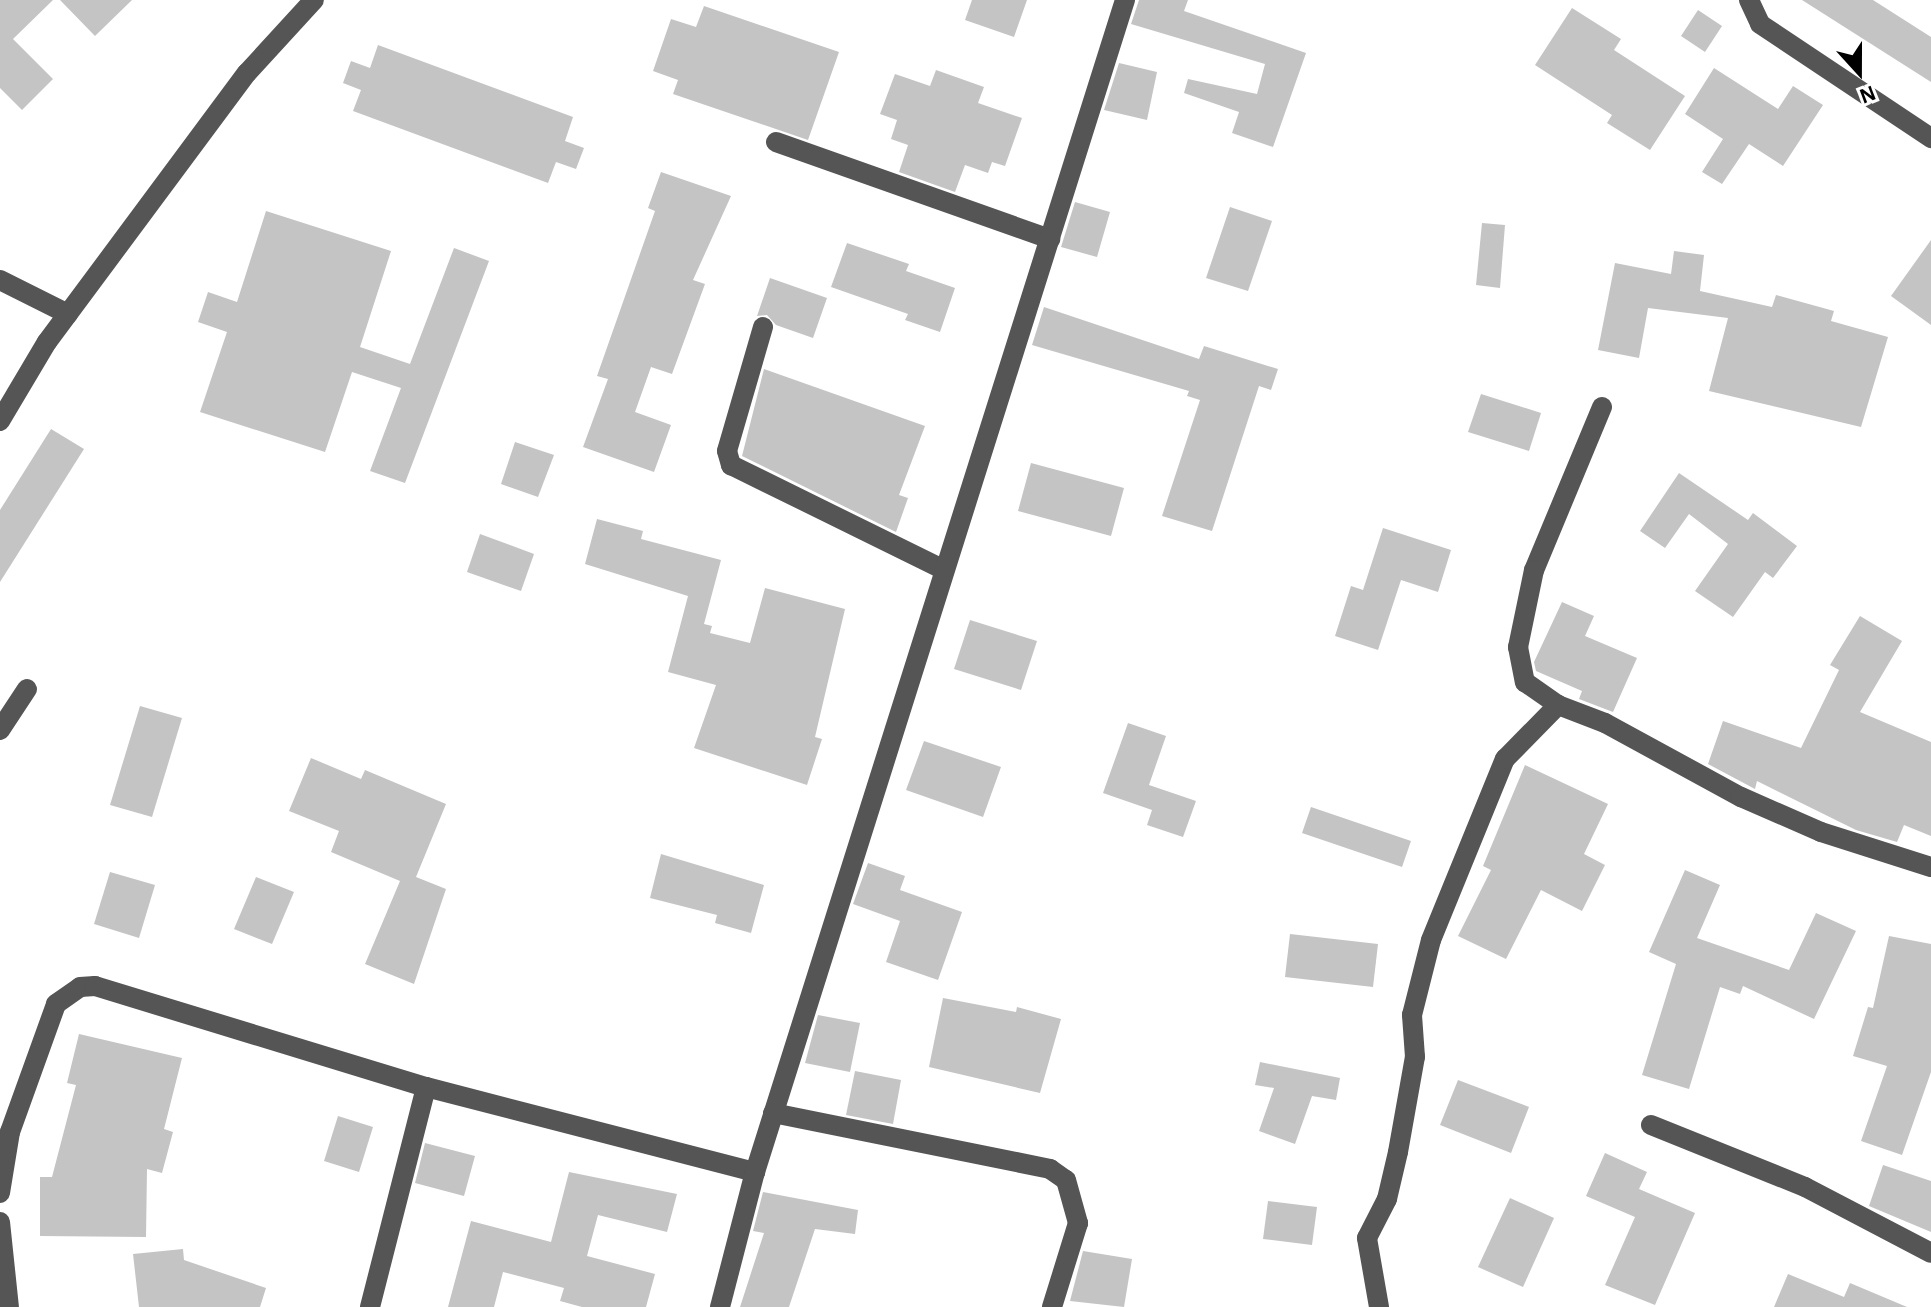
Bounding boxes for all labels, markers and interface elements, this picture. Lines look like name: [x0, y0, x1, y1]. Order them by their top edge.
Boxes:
north arrow: [1819, 32, 1899, 112]
text: N: [1857, 81, 1879, 107]

